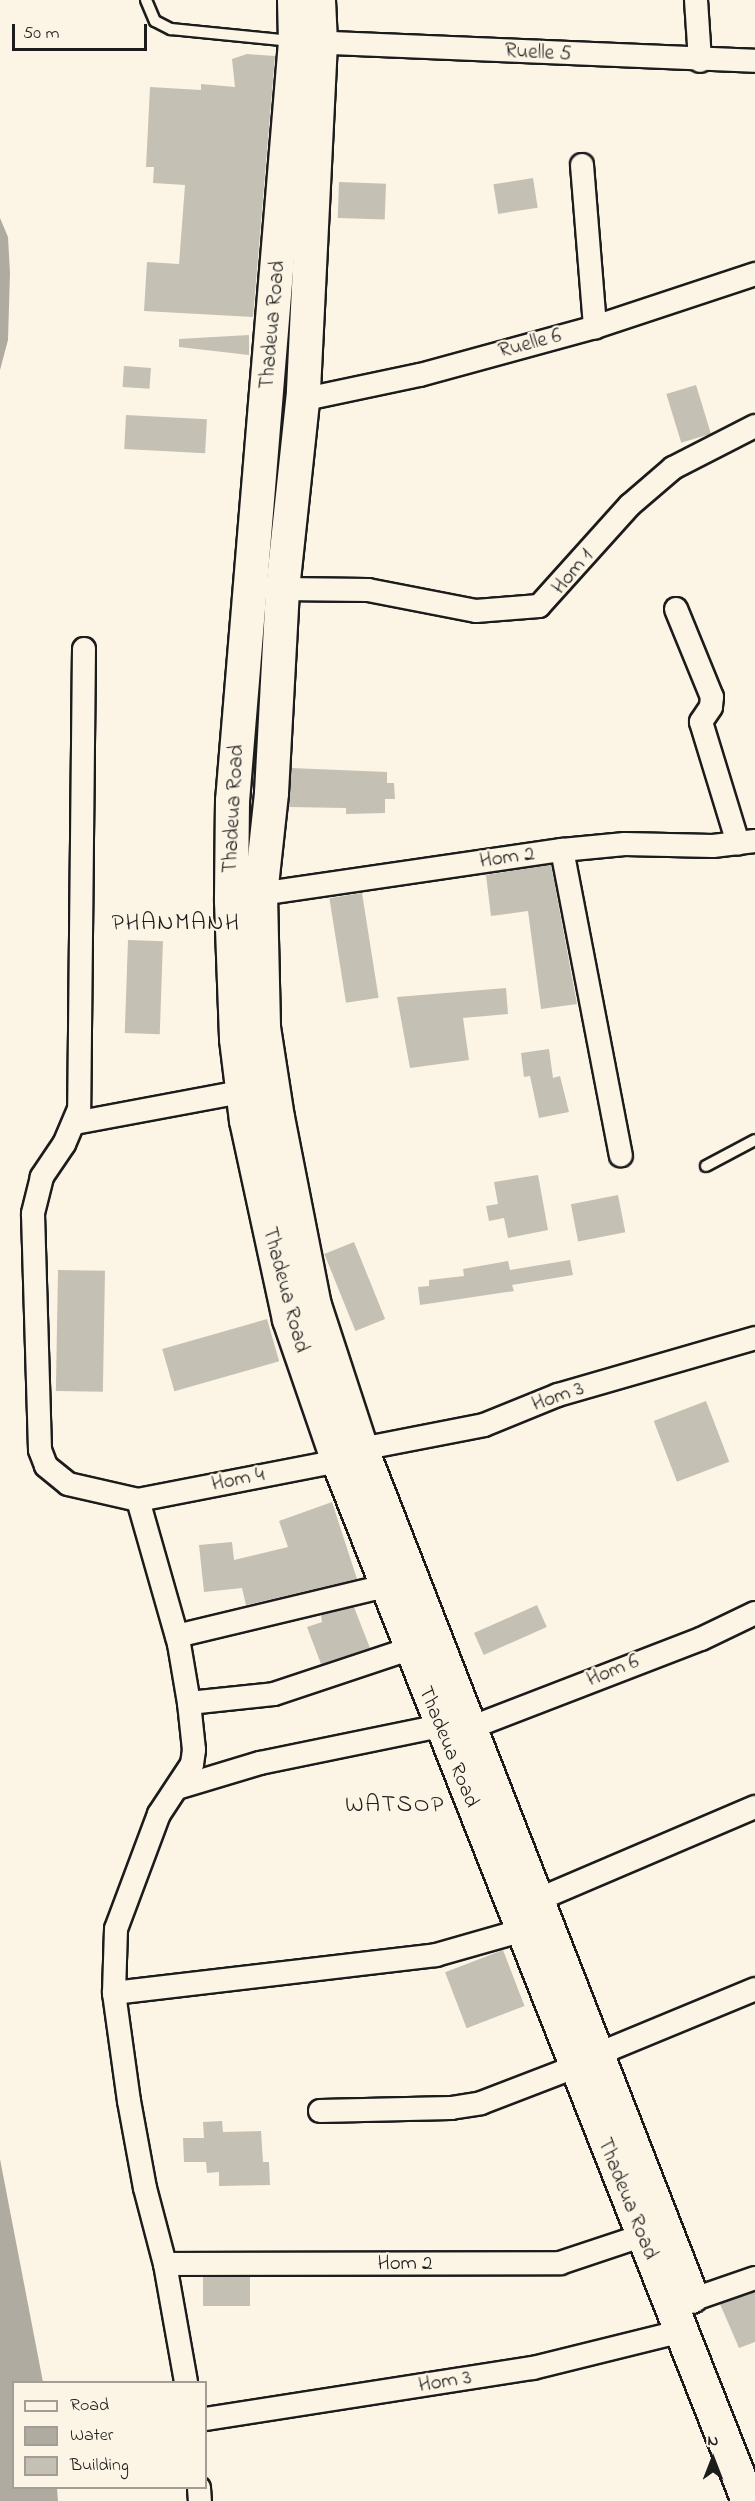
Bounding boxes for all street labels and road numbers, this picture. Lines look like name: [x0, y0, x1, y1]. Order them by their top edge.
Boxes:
street label: Ruelle 5: [504, 39, 572, 67]
street label: Thadeua Road: [255, 260, 291, 390]
street label: Ruelle 6: [496, 324, 564, 364]
street label: Hom 1: [547, 544, 599, 600]
street label: Thadeua Road: [218, 744, 250, 874]
street label: Hom 2: [478, 842, 536, 874]
street label: Thadeua Road: [256, 1225, 314, 1355]
street label: Hom 3: [529, 1376, 587, 1418]
street label: Hom 4: [209, 1463, 267, 1497]
street label: Hom 6: [583, 1649, 643, 1693]
street label: Thadeua Road: [412, 1683, 484, 1811]
street label: Thadeua Road: [591, 2135, 663, 2263]
street label: Hom 2: [377, 2251, 433, 2277]
street label: Hom 3: [417, 2365, 473, 2399]

